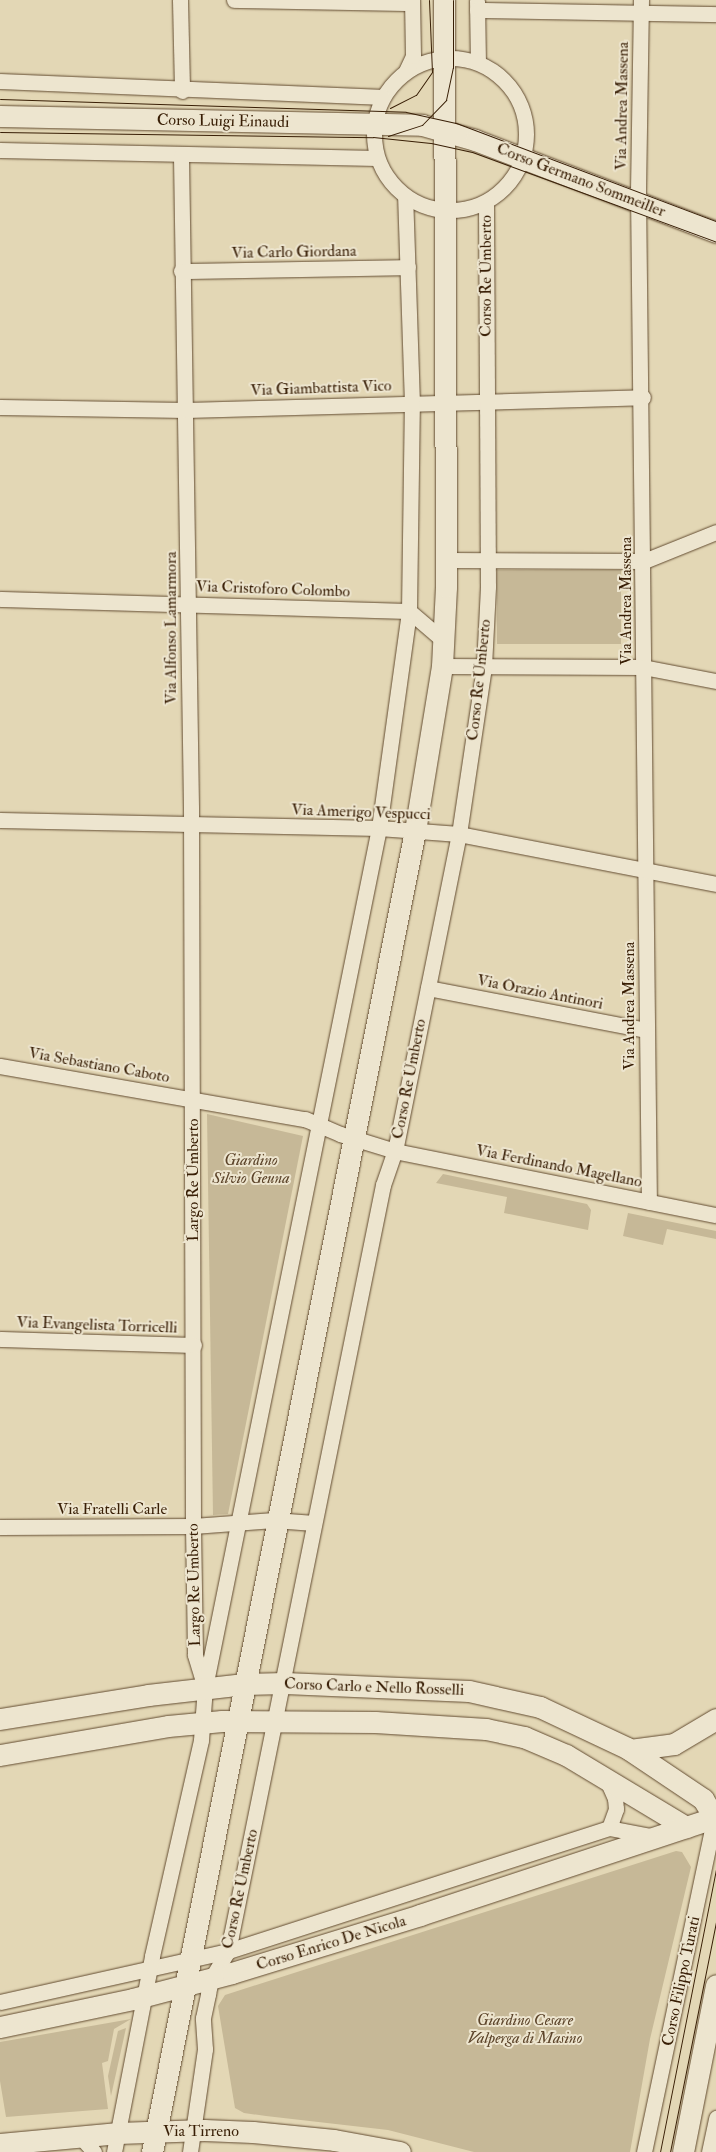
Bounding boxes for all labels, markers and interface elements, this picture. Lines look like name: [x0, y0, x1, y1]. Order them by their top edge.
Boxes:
street label: Via Andrea Massena: [611, 41, 633, 171]
street label: Corso Luigi Einaudi: [157, 110, 289, 132]
street label: Corso Germano Sommeiller: [494, 139, 668, 221]
street label: Corso Re Umberto: [476, 215, 496, 337]
street label: Via Carlo Giordana: [231, 241, 357, 263]
street label: Via Giambattista Vico: [250, 376, 392, 400]
street label: Via Andrea Massena: [616, 537, 636, 665]
street label: Via Alfonso Lamarmora: [161, 551, 181, 705]
street label: Via Cristoforo Colombo: [196, 577, 350, 601]
street label: Corso Re Umberto: [463, 618, 495, 742]
street label: Via Amerigo Vespucci: [291, 800, 431, 824]
street label: Via Andrea Massena: [619, 942, 639, 1070]
street label: Via Orazio Antinori: [475, 970, 605, 1014]
street label: Corso Re Umberto: [388, 1017, 430, 1141]
street label: Via Sebastiano Caboto: [27, 1043, 171, 1087]
street label: Largo Re Umberto: [183, 1118, 203, 1242]
street label: Via Ferdinando Magellano: [474, 1140, 644, 1192]
park label: Giardino Silvio Geuna: [212, 1150, 290, 1188]
street label: Via Evangelista Torricelli: [16, 1313, 178, 1337]
street label: Via Fratelli Carle: [57, 1499, 167, 1519]
street label: Largo Re Umberto: [183, 1523, 205, 1647]
street label: Corso Carlo e Nello Rosselli: [284, 1674, 464, 1700]
street label: Corso Re Umberto: [218, 1827, 262, 1951]
street label: Corso Enrico De Nicola: [254, 1911, 408, 1975]
street label: Corso Filippo Turati: [658, 1914, 704, 2048]
park label: Giardino Cesare Valperga di Masino: [468, 2010, 582, 2048]
street label: Via Tirreno: [163, 2121, 239, 2141]

